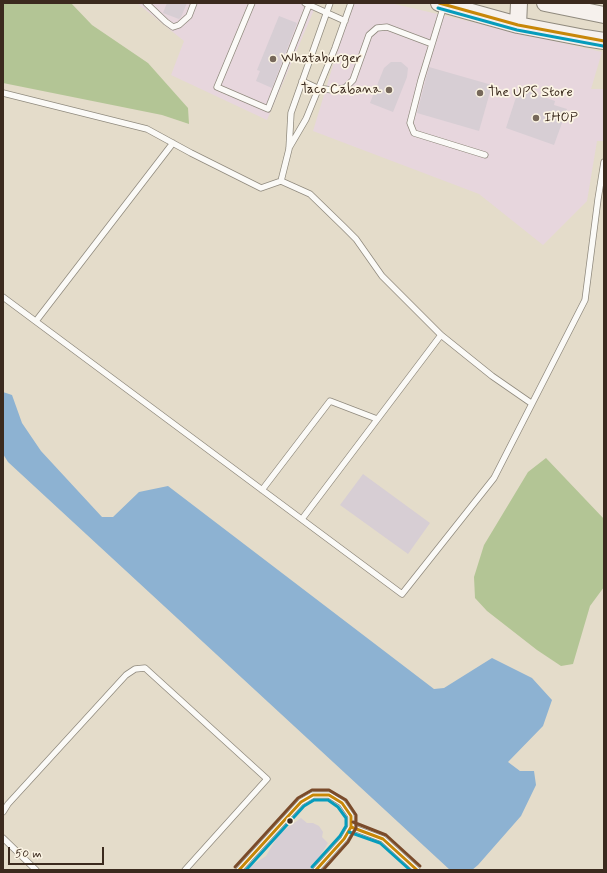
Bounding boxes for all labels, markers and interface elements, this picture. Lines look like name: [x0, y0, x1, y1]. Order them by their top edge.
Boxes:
place label: Whataburger: [281, 51, 362, 67]
marker: Whataburger: [268, 54, 278, 64]
place label: Taco Cabana: [301, 82, 381, 98]
marker: Taco Cabana: [384, 85, 394, 95]
place label: The UPS Store: [488, 85, 573, 101]
marker: The UPS Store: [475, 88, 485, 98]
place label: IHOP: [544, 110, 578, 126]
marker: IHOP: [531, 113, 541, 123]
unlabelled marker: [285, 816, 295, 826]
scale bar: [10, 839, 106, 865]
text: 50 m: [15, 846, 42, 862]

